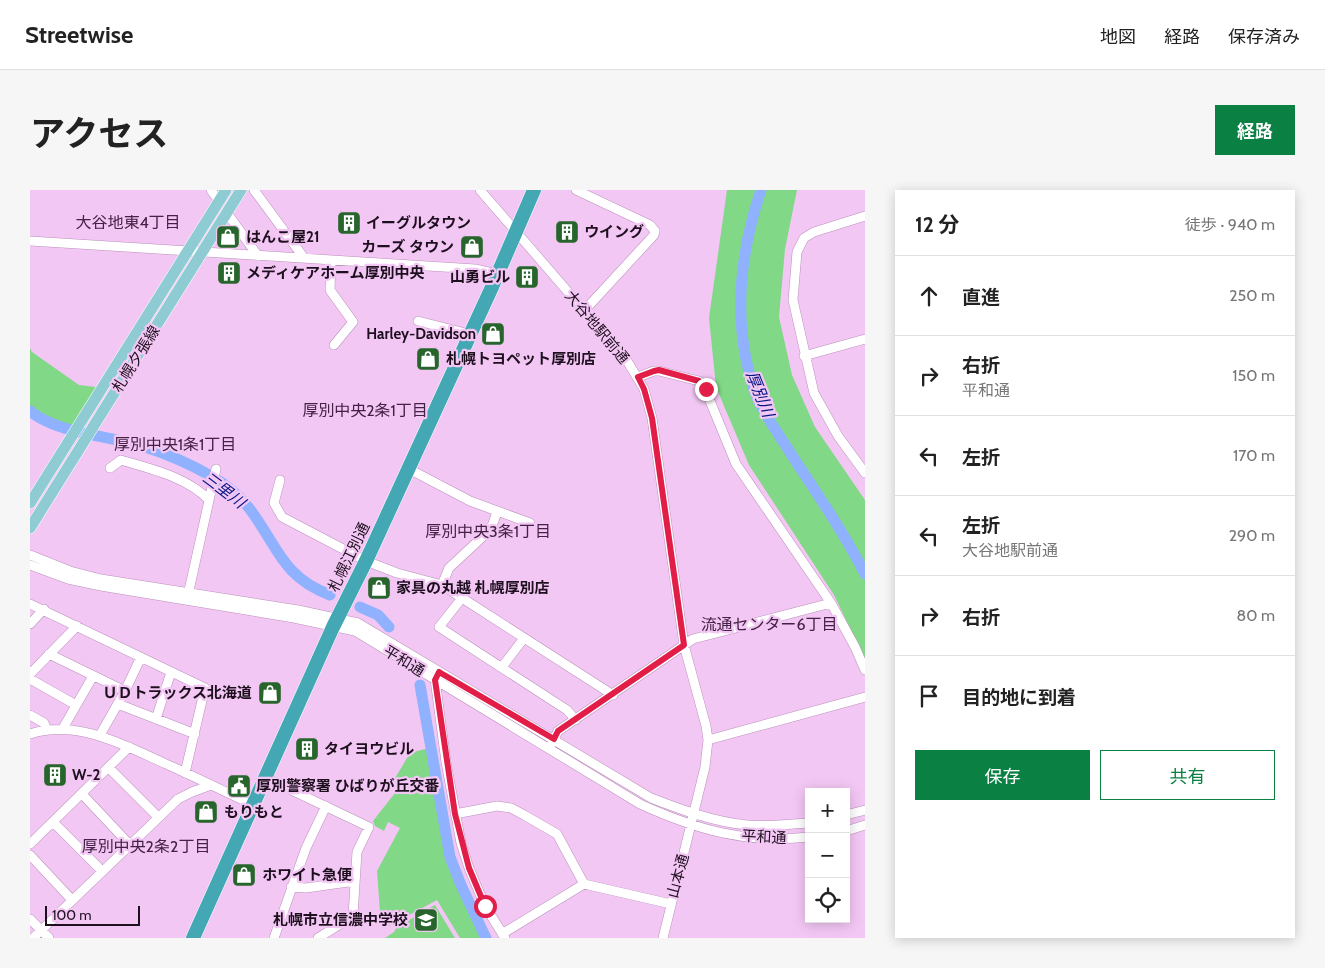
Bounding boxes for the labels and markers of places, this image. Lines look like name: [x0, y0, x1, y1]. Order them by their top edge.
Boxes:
building icon: イーグルタウン: [336, 210, 362, 236]
place label: イーグルタウン: [366, 214, 471, 232]
building icon: ウイング: [554, 219, 580, 245]
place label: ウイング: [584, 223, 644, 241]
shop icon: はんこ屋21: [215, 224, 241, 250]
place label: はんこ屋21: [246, 228, 319, 246]
shop icon: カーズ タウン: [459, 234, 485, 260]
place label: カーズ タウン: [361, 238, 454, 256]
building icon: メディケアホーム厚別中央: [216, 260, 242, 286]
place label: メディケアホーム厚別中央: [246, 264, 425, 282]
building icon: 山勇ビル: [514, 264, 540, 290]
place label: 山勇ビル: [450, 268, 510, 286]
shop icon: Harley-Davidson: [480, 321, 506, 347]
place label: Harley-Davidson: [366, 325, 476, 343]
shop icon: 札幌トヨペット厚別店: [415, 346, 441, 372]
place label: 札幌トヨペット厚別店: [446, 350, 596, 368]
shop icon: 家具の丸越 札幌厚別店: [366, 575, 392, 601]
place label: 家具の丸越 札幌厚別店: [396, 579, 549, 597]
shop icon: ＵＤトラックス北海道: [257, 680, 283, 706]
place label: ＵＤトラックス北海道: [102, 684, 252, 702]
building icon: タイヨウビル: [294, 736, 320, 762]
place label: タイヨウビル: [324, 740, 414, 758]
building icon: W-2: [42, 762, 68, 788]
place label: W-2: [72, 766, 100, 784]
public building icon: 厚別警察署 ひばりが丘交番: [226, 773, 252, 799]
place label: 厚別警察署 ひばりが丘交番: [256, 777, 439, 795]
shop icon: もりもと: [193, 799, 219, 825]
place label: もりもと: [224, 803, 284, 821]
shop icon: ホワイト急便: [231, 862, 257, 888]
place label: ホワイト急便: [262, 866, 352, 884]
school or university icon: 札幌市立信濃中学校: [413, 907, 439, 933]
place label: 札幌市立信濃中学校: [273, 911, 408, 929]

